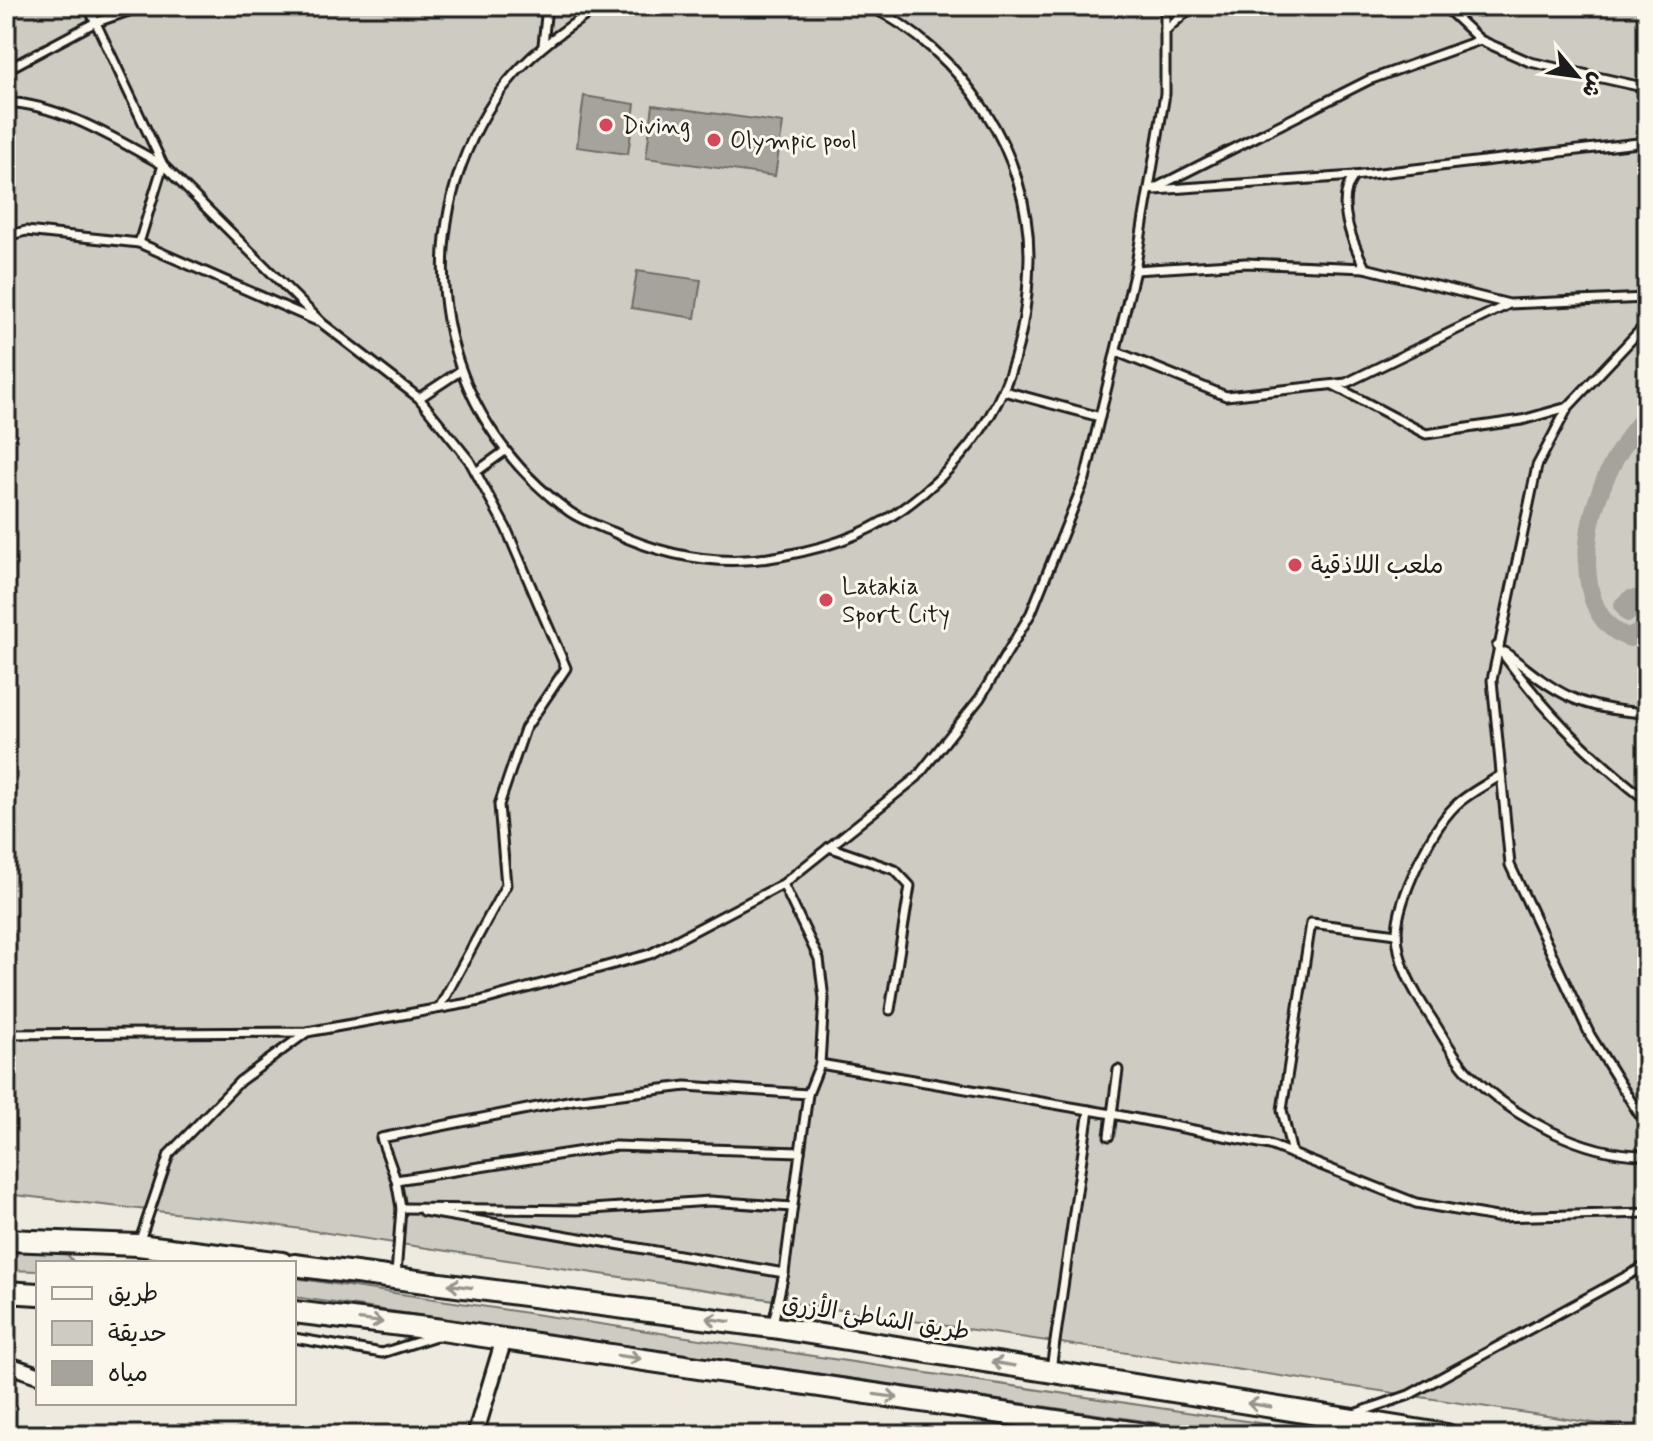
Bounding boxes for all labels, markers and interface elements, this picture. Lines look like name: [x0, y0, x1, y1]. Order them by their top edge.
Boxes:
north arrow: [1537, 36, 1617, 116]
text: ش: [1575, 67, 1611, 102]
place label: Diving: [622, 111, 690, 142]
marker: Diving: [597, 116, 615, 134]
place label: Olympic pool: [730, 126, 857, 157]
marker: Olympic pool: [705, 131, 723, 149]
place label: ملعب اللاذقية: [1311, 551, 1443, 582]
marker: ملعب اللاذقية: [1286, 556, 1304, 574]
place label: Latakia Sport City: [842, 572, 950, 631]
marker: Latakia Sport City: [817, 591, 835, 609]
legend: [36, 1261, 296, 1405]
one-way arrow: [447, 1278, 474, 1293]
text: طريق: [108, 1279, 158, 1310]
street label: طريق الشاطئ الأزرق: [780, 1285, 972, 1349]
one-way arrow: [706, 1312, 731, 1327]
one-way arrow: [358, 1314, 384, 1329]
text: حديقة: [108, 1319, 167, 1350]
one-way arrow: [616, 1351, 641, 1366]
one-way arrow: [990, 1356, 1016, 1371]
text: مياه: [108, 1359, 148, 1390]
one-way arrow: [873, 1389, 898, 1404]
one-way arrow: [1247, 1397, 1273, 1412]

